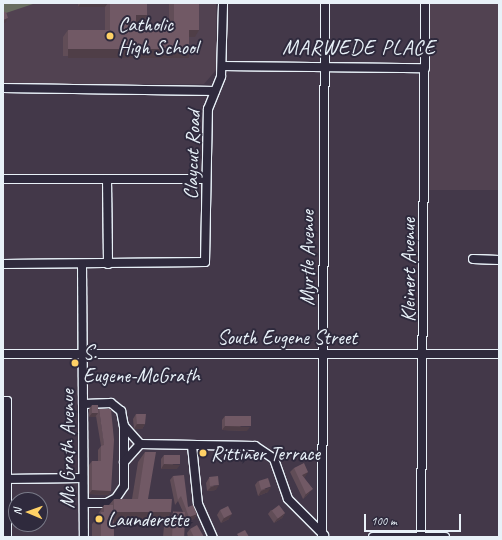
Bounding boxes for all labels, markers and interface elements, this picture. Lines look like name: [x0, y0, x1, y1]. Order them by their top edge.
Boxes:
place label: Catholic High School: [118, 12, 197, 59]
marker: Catholic High School: [105, 31, 115, 41]
district label: MARWEDE PLACE: [283, 34, 435, 60]
street label: Claycut Road: [178, 110, 206, 200]
street label: Myrtle Avenue: [295, 210, 319, 306]
street label: Kleinert Avenue: [396, 218, 420, 322]
street label: South Eugene Street: [217, 325, 357, 349]
place label: S. Eugene-McGrath: [83, 340, 200, 387]
marker: S. Eugene-McGrath: [70, 358, 80, 368]
street label: Mc Grath Avenue: [55, 390, 79, 508]
place label: Rittiner Terrace: [211, 441, 320, 465]
marker: Rittiner Terrace: [198, 448, 208, 458]
north arrow: [8, 492, 48, 532]
scale bar: [366, 506, 463, 532]
place label: Launderette: [107, 507, 188, 531]
text: N: [10, 508, 24, 515]
text: 100 m: [371, 513, 397, 529]
marker: Launderette: [94, 514, 104, 524]

